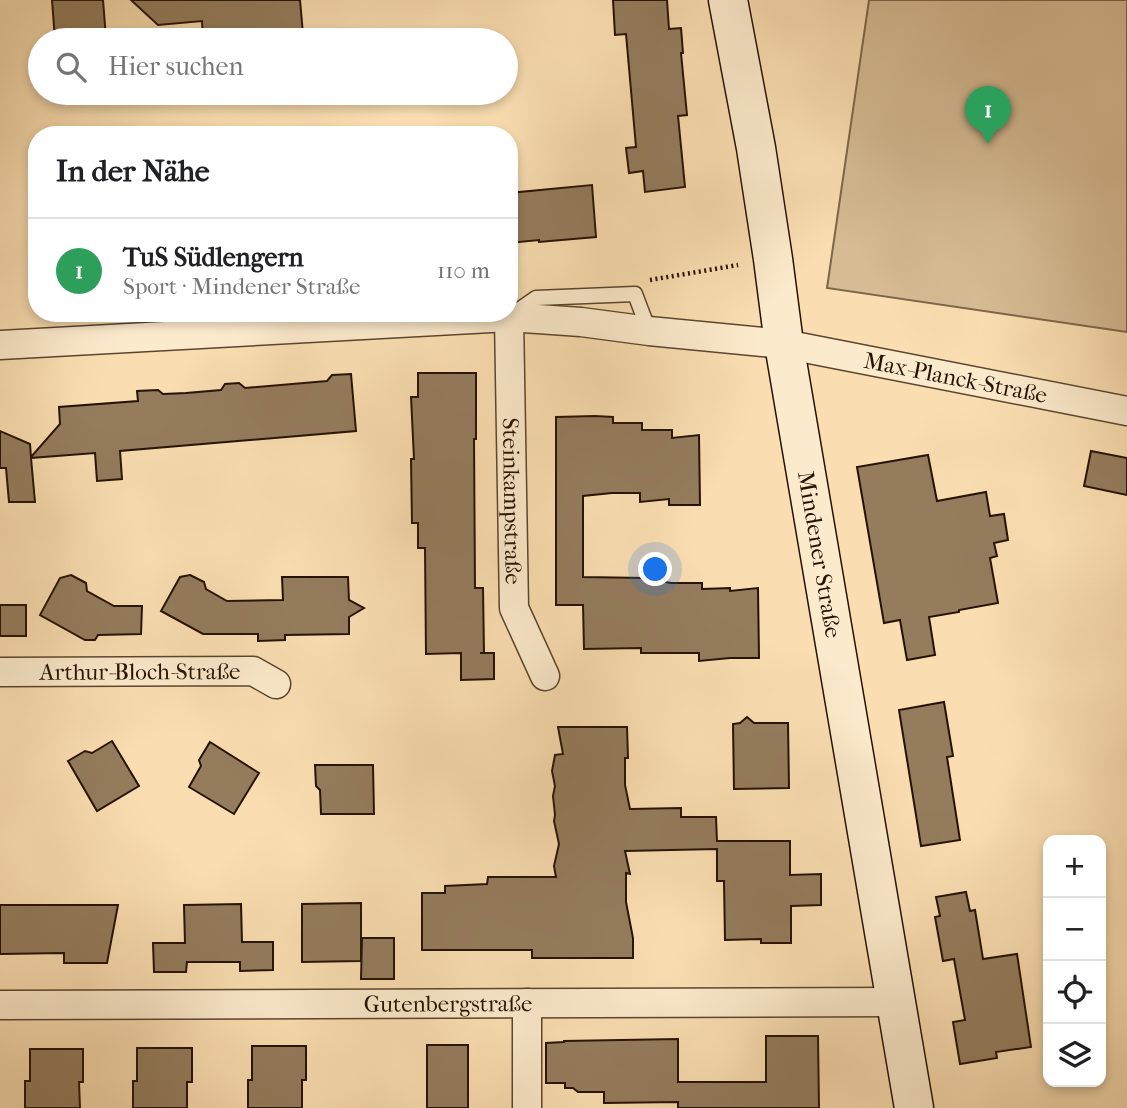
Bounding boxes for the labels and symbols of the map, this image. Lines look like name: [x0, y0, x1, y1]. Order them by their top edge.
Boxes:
pin: 1: [965, 86, 1011, 144]
street label: Max-Planck-Straße: [862, 346, 1050, 409]
street label: Steinkampstraße: [497, 417, 527, 585]
street label: Mindener Straße: [792, 469, 847, 640]
your location: [638, 552, 672, 586]
street label: Arthur-Bloch-Straße: [39, 658, 240, 685]
street label: Gutenbergstraße: [364, 990, 532, 1017]

